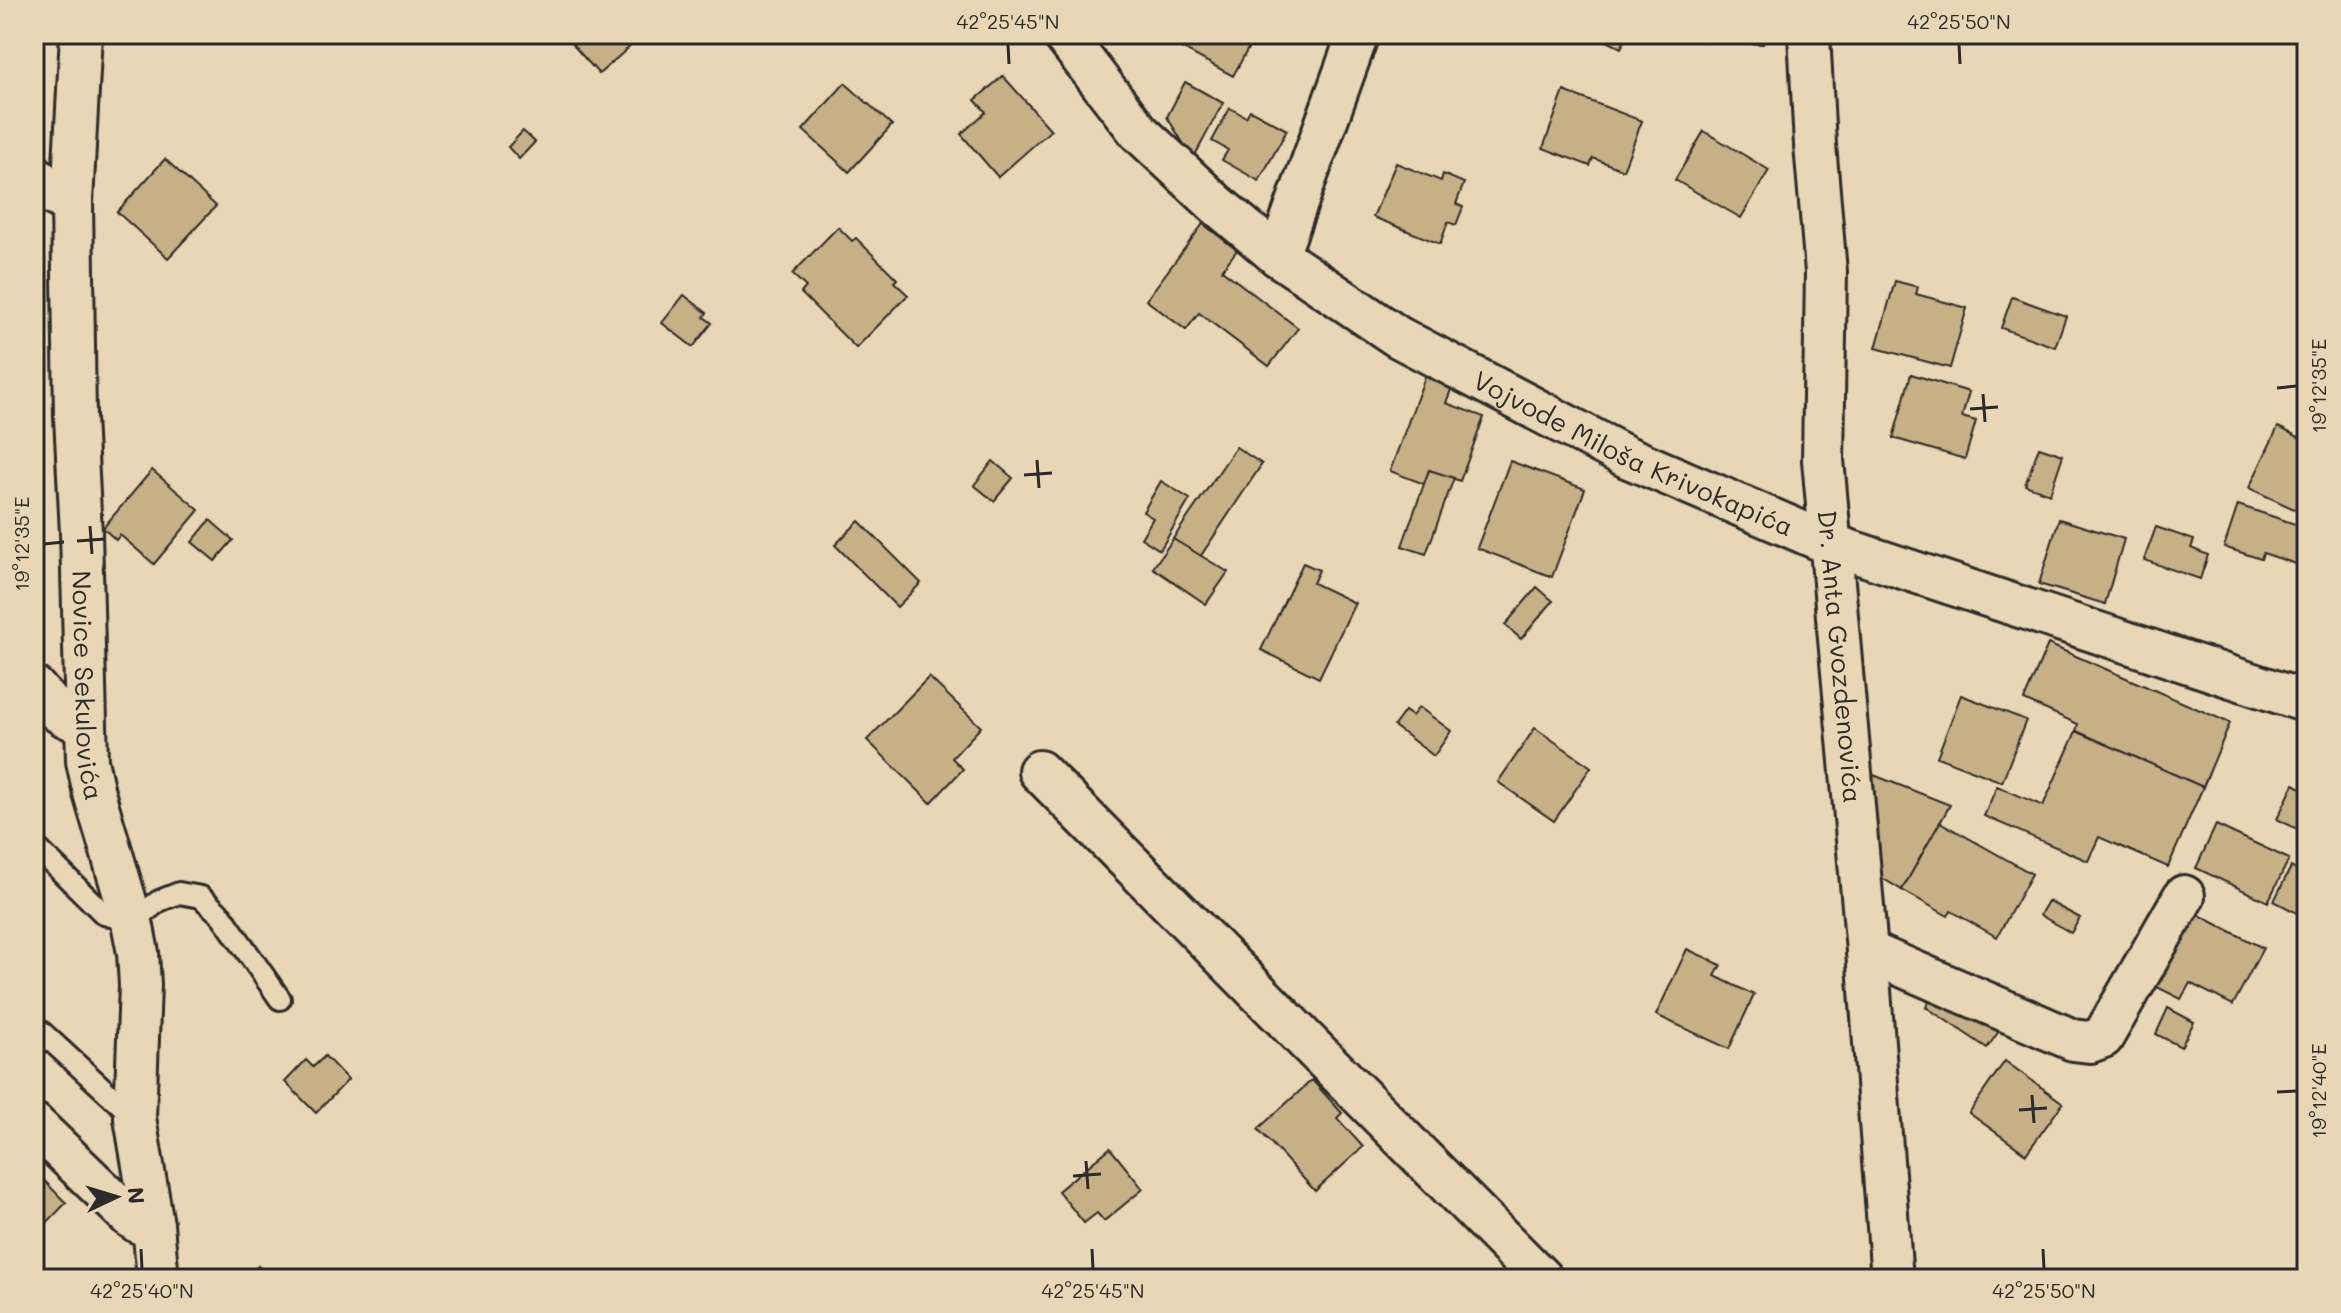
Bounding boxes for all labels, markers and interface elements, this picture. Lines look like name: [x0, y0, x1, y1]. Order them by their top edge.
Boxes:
text: 42°25'45"N: [956, 8, 1060, 34]
text: 42°25'50"N: [1907, 8, 2011, 34]
text: 19°12'35"E: [2305, 339, 2331, 433]
street label: Vojvode Miloša Krivokapića: [1468, 363, 1799, 543]
text: 19°12'35"E: [8, 497, 34, 591]
street label: Dr. Anta Gvozdenovića: [1811, 509, 1871, 804]
street label: Novice Sekulovića: [65, 570, 112, 803]
text: 19°12'40"E: [2305, 1043, 2331, 1139]
north arrow: [76, 1157, 156, 1237]
text: N: [121, 1186, 151, 1205]
text: 42°25'40"N: [90, 1277, 194, 1303]
text: 42°25'45"N: [1041, 1277, 1145, 1303]
text: 42°25'50"N: [1992, 1277, 2096, 1303]

